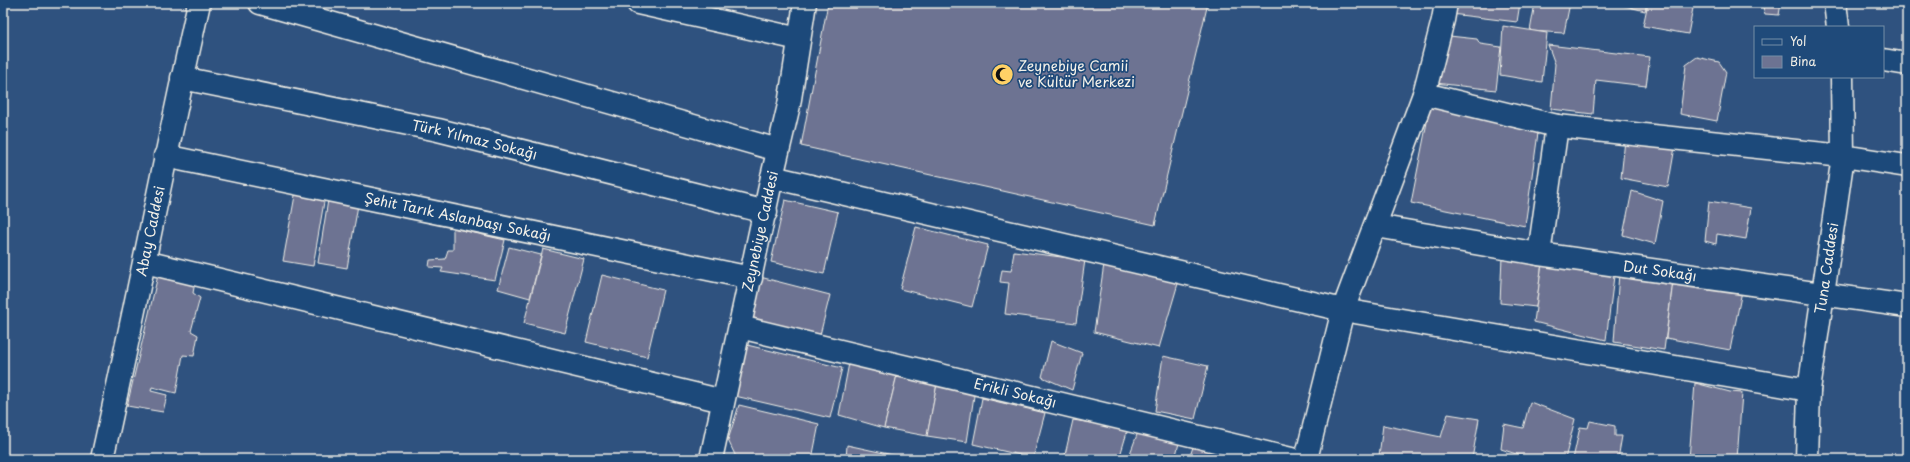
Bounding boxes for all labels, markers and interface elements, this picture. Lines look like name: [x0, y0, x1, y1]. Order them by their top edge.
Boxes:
legend: [1754, 26, 1884, 78]
text: Yol: [1790, 32, 1806, 50]
text: Bina: [1790, 52, 1816, 70]
place label: Zeynebiye Camii ve Kültür Merkezi: [1018, 55, 1135, 92]
mosque icon: Zeynebiye Camii ve Kültür Merkezi: [990, 61, 1016, 87]
street label: Türk Yılmaz Sokağı: [410, 114, 540, 164]
street label: Zeynebiye Caddesi: [736, 168, 783, 294]
street label: Abay Caddesi: [130, 184, 170, 278]
street label: Şehit Tarık Aslanbaşı Sokağı: [362, 187, 553, 246]
street label: Tuna Caddesi: [1809, 221, 1843, 315]
street label: Dut Sokağı: [1621, 255, 1698, 286]
street label: Erikli Sokağı: [972, 372, 1059, 412]

